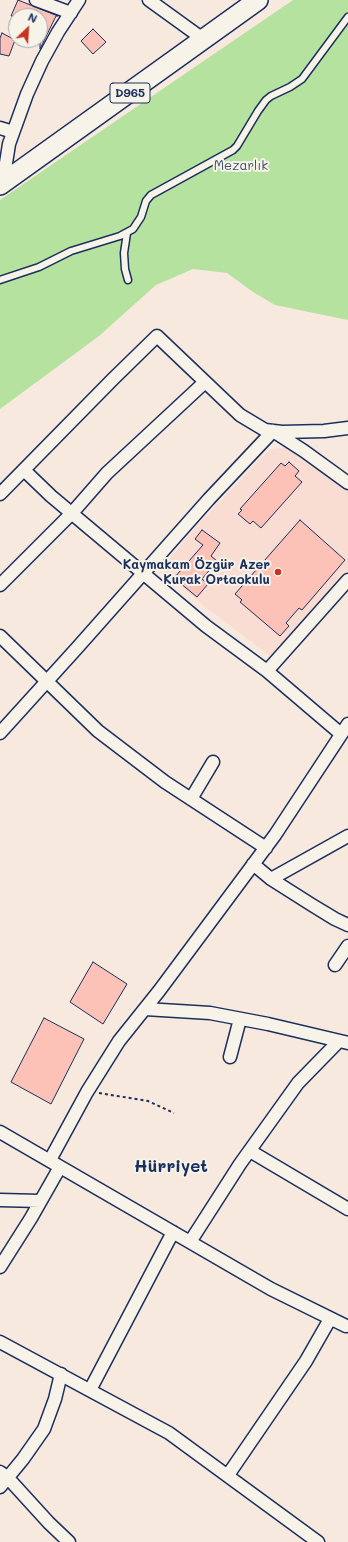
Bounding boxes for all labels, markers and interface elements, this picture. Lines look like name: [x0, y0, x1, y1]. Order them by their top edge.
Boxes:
north arrow: [8, 8, 48, 48]
text: N: [26, 9, 40, 26]
road number: D965: [110, 83, 150, 103]
park label: Mezarlık: [214, 158, 268, 174]
place label: Kaymakam Özgür Azer Kurak Ortaokulu: [123, 557, 270, 588]
marker: Kaymakam Özgür Azer Kurak Ortaokulu: [273, 567, 283, 577]
district label: Hürriyet: [134, 1157, 208, 1177]

